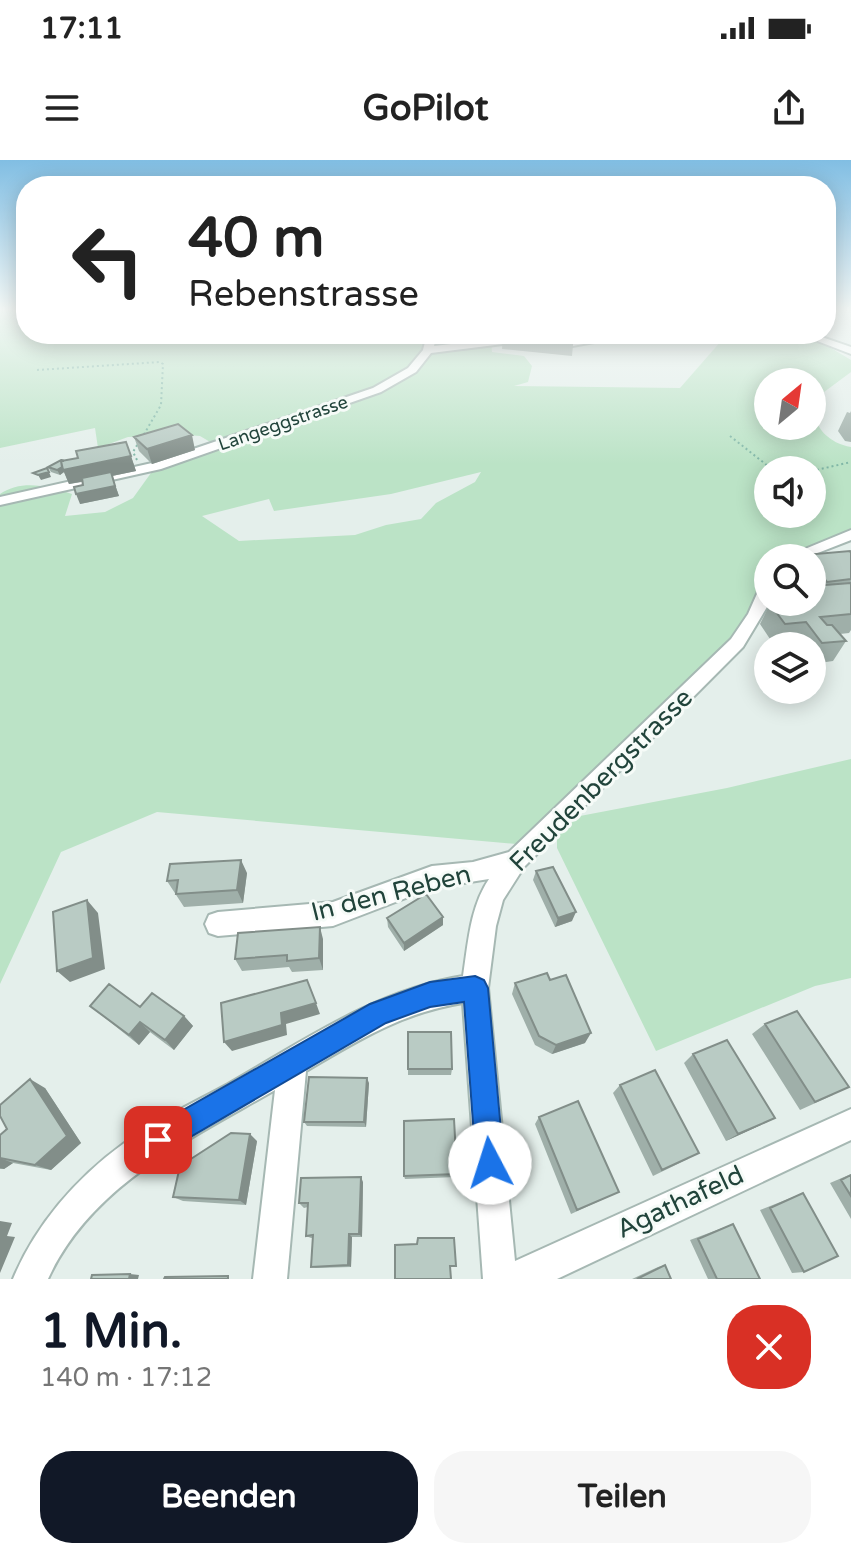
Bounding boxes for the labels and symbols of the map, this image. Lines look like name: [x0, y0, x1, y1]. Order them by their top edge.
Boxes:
north arrow: [754, 368, 826, 440]
street label: Langeggstrasse: [215, 391, 351, 455]
street label: Freudenbergstrasse: [503, 682, 699, 878]
street label: In den Reben: [308, 858, 474, 928]
pin: [124, 1106, 192, 1174]
position arrow: [448, 1121, 532, 1205]
street label: Agathafeld: [612, 1159, 748, 1245]

